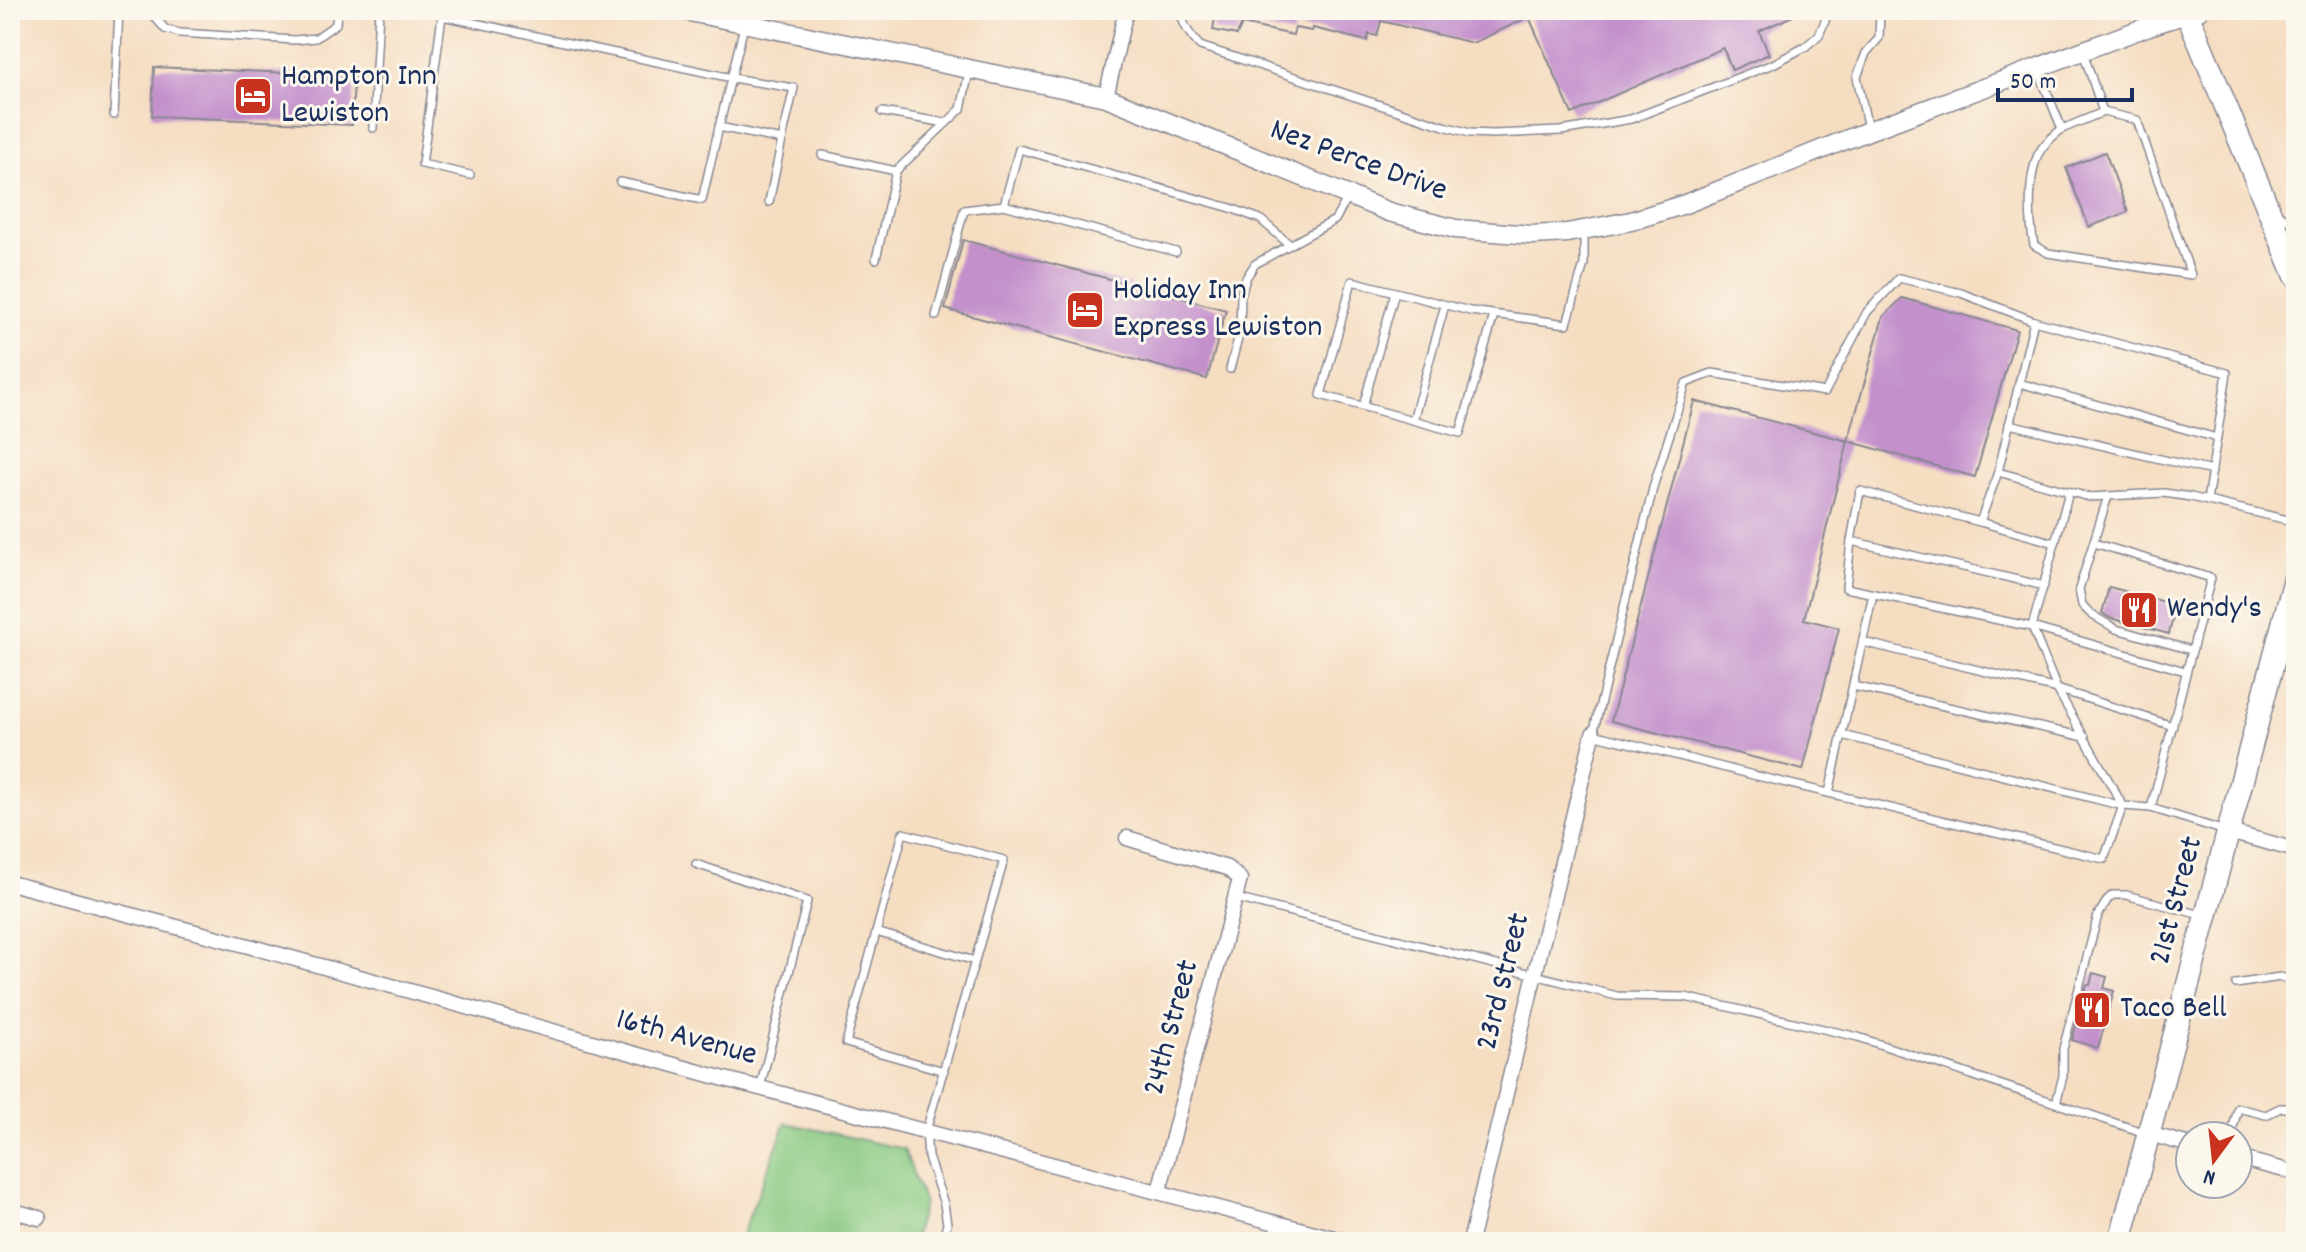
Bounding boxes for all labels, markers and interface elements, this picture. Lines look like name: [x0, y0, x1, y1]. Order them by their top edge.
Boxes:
scale bar: [1998, 52, 2132, 102]
place label: Hampton Inn Lewiston: [281, 55, 437, 138]
text: 50 m: [2010, 66, 2056, 100]
hotel icon: Hampton Inn Lewiston: [232, 75, 274, 117]
street label: Nez Perce Drive: [1263, 109, 1453, 215]
place label: Holiday Inn Express Lewiston: [1113, 269, 1322, 352]
hotel icon: Holiday Inn Express Lewiston: [1064, 289, 1106, 331]
place label: Wendy's: [2167, 587, 2262, 633]
restaurant icon: Wendy's: [2118, 589, 2160, 631]
street label: 21st Street: [2139, 831, 2217, 970]
street label: 23rd Street: [1466, 908, 1544, 1056]
street label: 24th Street: [1133, 955, 1213, 1101]
place label: Taco Bell: [2120, 987, 2227, 1033]
restaurant icon: Taco Bell: [2071, 989, 2113, 1031]
street label: 16th Avenue: [610, 998, 762, 1080]
north arrow: [2174, 1120, 2254, 1200]
text: N: [2200, 1160, 2219, 1192]

